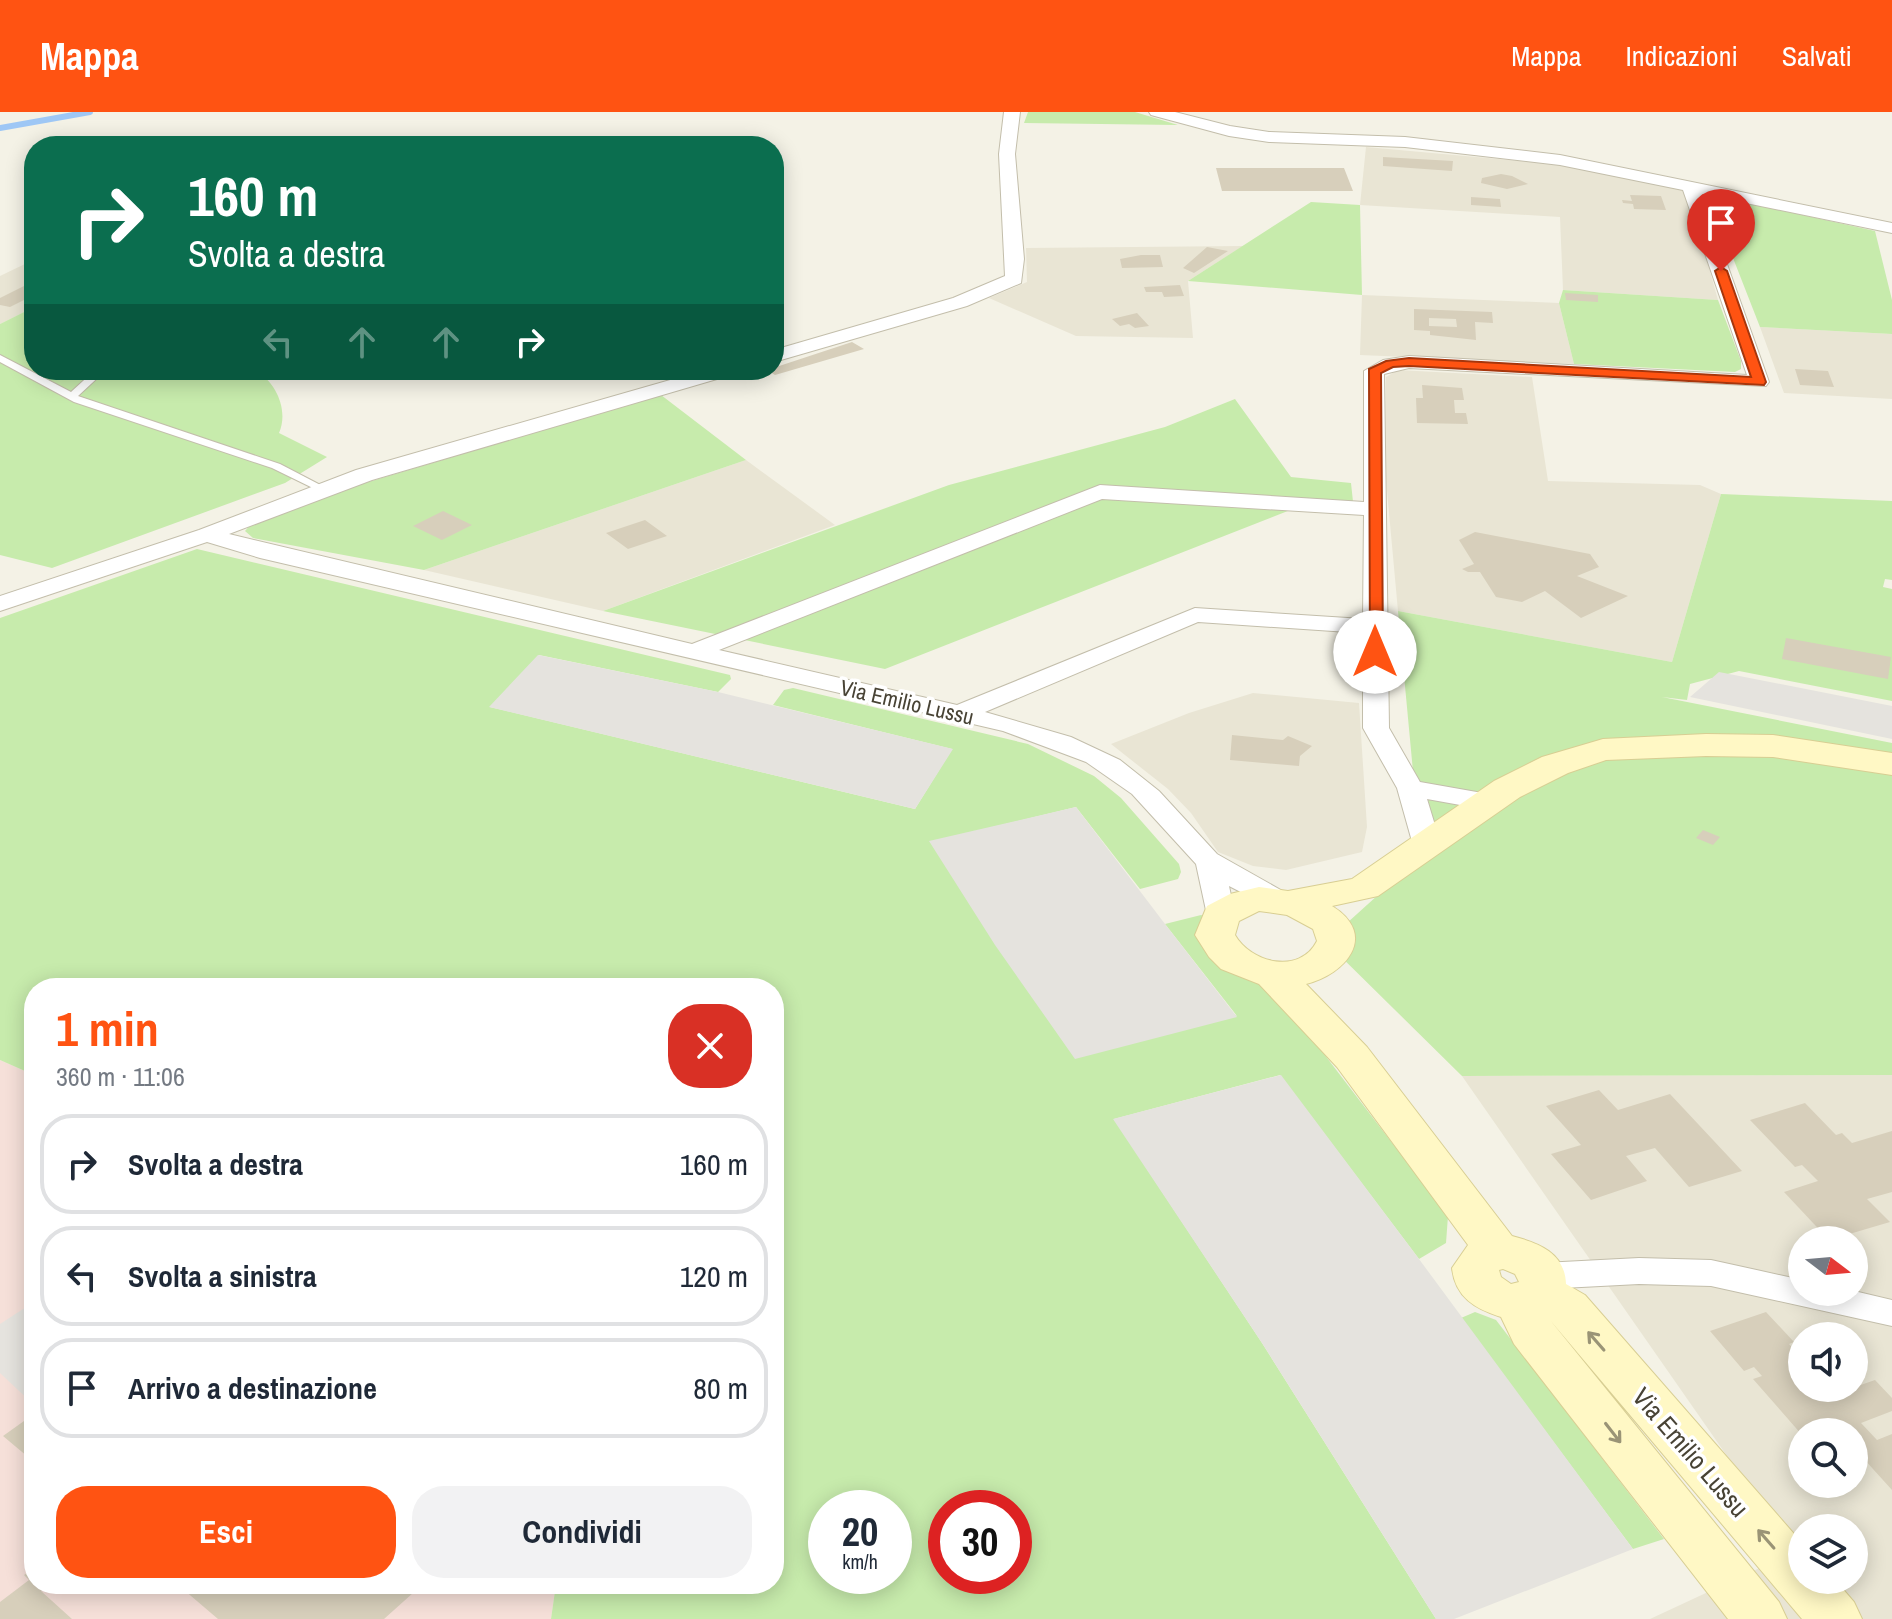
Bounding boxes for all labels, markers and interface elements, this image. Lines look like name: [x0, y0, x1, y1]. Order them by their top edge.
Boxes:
text: Mappa: [40, 31, 139, 82]
text: Mappa: [1511, 37, 1581, 75]
text: Indicazioni: [1625, 37, 1738, 75]
text: Salvati: [1782, 37, 1852, 75]
text: 160 m: [188, 158, 318, 233]
icon: right: [56, 168, 160, 272]
pin: [1687, 189, 1755, 271]
icon: arrive: [1699, 201, 1743, 245]
text: Svolta a destra: [188, 230, 385, 278]
icon: left: [256, 320, 300, 364]
icon: ahead: [340, 320, 384, 364]
icon: ahead: [424, 320, 468, 364]
icon: right: [508, 320, 552, 364]
position arrow: [1333, 610, 1417, 694]
street label: Via Emilio Lussu: [837, 672, 977, 732]
text: 1 min: [56, 996, 159, 1061]
button: close: [668, 1004, 752, 1088]
text: 360 m · 11:06: [56, 1059, 185, 1094]
icon: right: [60, 1142, 104, 1186]
text: Svolta a destra: [128, 1144, 303, 1184]
text: 160 m: [680, 1144, 748, 1184]
north arrow: [1788, 1226, 1868, 1306]
map controls: [1788, 1226, 1868, 1594]
icon: left: [60, 1254, 104, 1298]
text: Svolta a sinistra: [128, 1256, 317, 1296]
text: 120 m: [680, 1256, 748, 1296]
button: sound: [1788, 1322, 1868, 1402]
one-way arrow: [1588, 1332, 1606, 1352]
icon: arrive: [60, 1366, 104, 1410]
text: Arrivo a destinazione: [128, 1368, 377, 1408]
text: 80 m: [693, 1368, 748, 1408]
street label: Via Emilio Lussu: [1625, 1380, 1757, 1524]
button: search: [1788, 1418, 1868, 1498]
one-way arrow: [1604, 1422, 1621, 1443]
button: Esci: [56, 1486, 396, 1578]
button: Condividi: [412, 1486, 752, 1578]
speed limit sign: 30: [928, 1490, 1032, 1594]
text: 20: [842, 1505, 878, 1558]
button: layers: [1788, 1514, 1868, 1594]
one-way arrow: [1757, 1529, 1775, 1549]
text: km/h: [842, 1548, 878, 1575]

